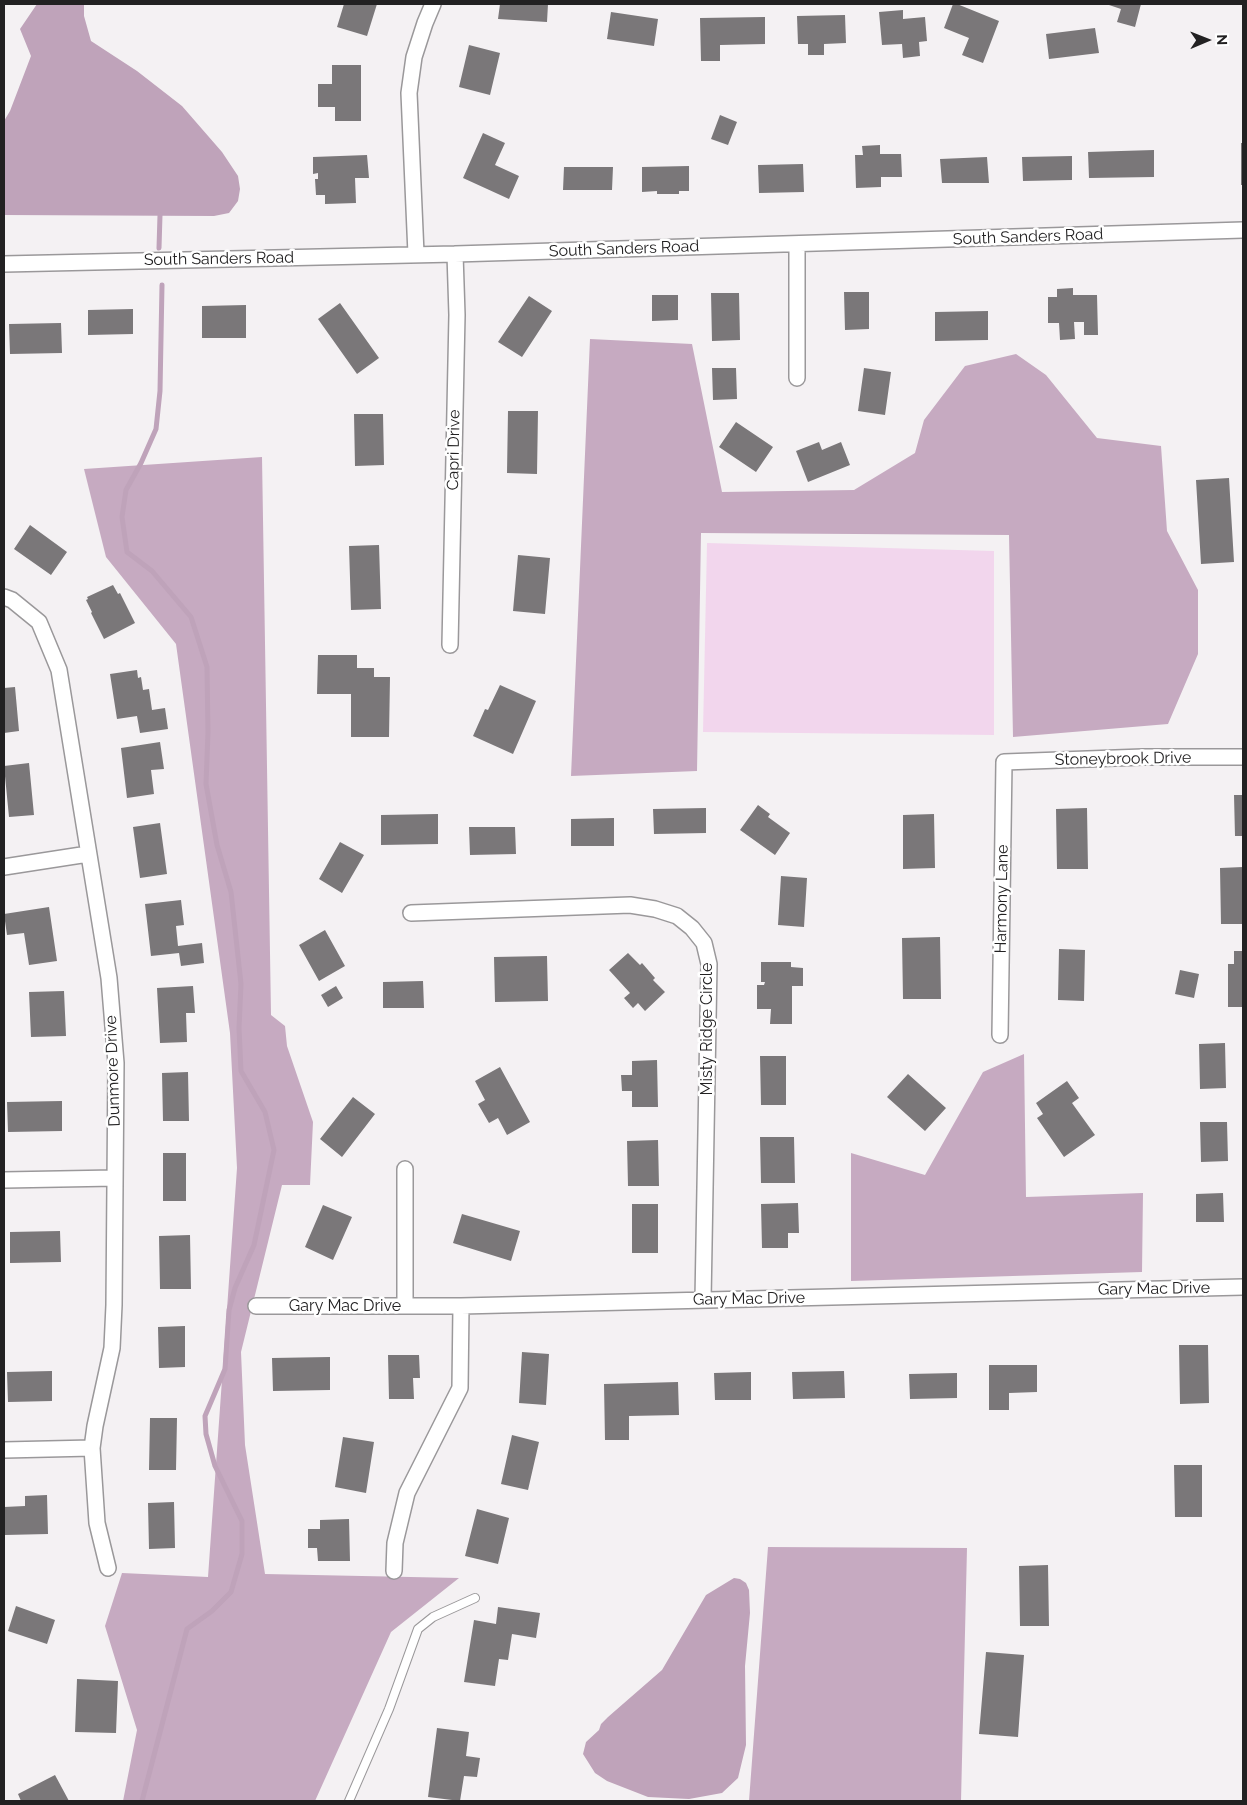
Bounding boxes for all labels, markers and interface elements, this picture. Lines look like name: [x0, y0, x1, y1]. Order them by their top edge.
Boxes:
north arrow: [1182, 15, 1232, 65]
text: N: [1214, 34, 1230, 45]
street label: South Sanders Road: [953, 225, 1103, 249]
street label: South Sanders Road: [549, 237, 699, 261]
street label: South Sanders Road: [144, 248, 294, 270]
street label: Capri Drive: [444, 409, 464, 491]
street label: Stoneybrook Drive: [1055, 748, 1191, 770]
street label: Harmony Lane: [991, 844, 1013, 954]
street label: Misty Ridge Circle: [697, 963, 717, 1095]
street label: Dunmore Drive: [101, 1015, 125, 1127]
street label: Gary Mac Drive: [1098, 1278, 1210, 1300]
street label: Gary Mac Drive: [693, 1288, 805, 1310]
street label: Gary Mac Drive: [289, 1296, 401, 1316]

